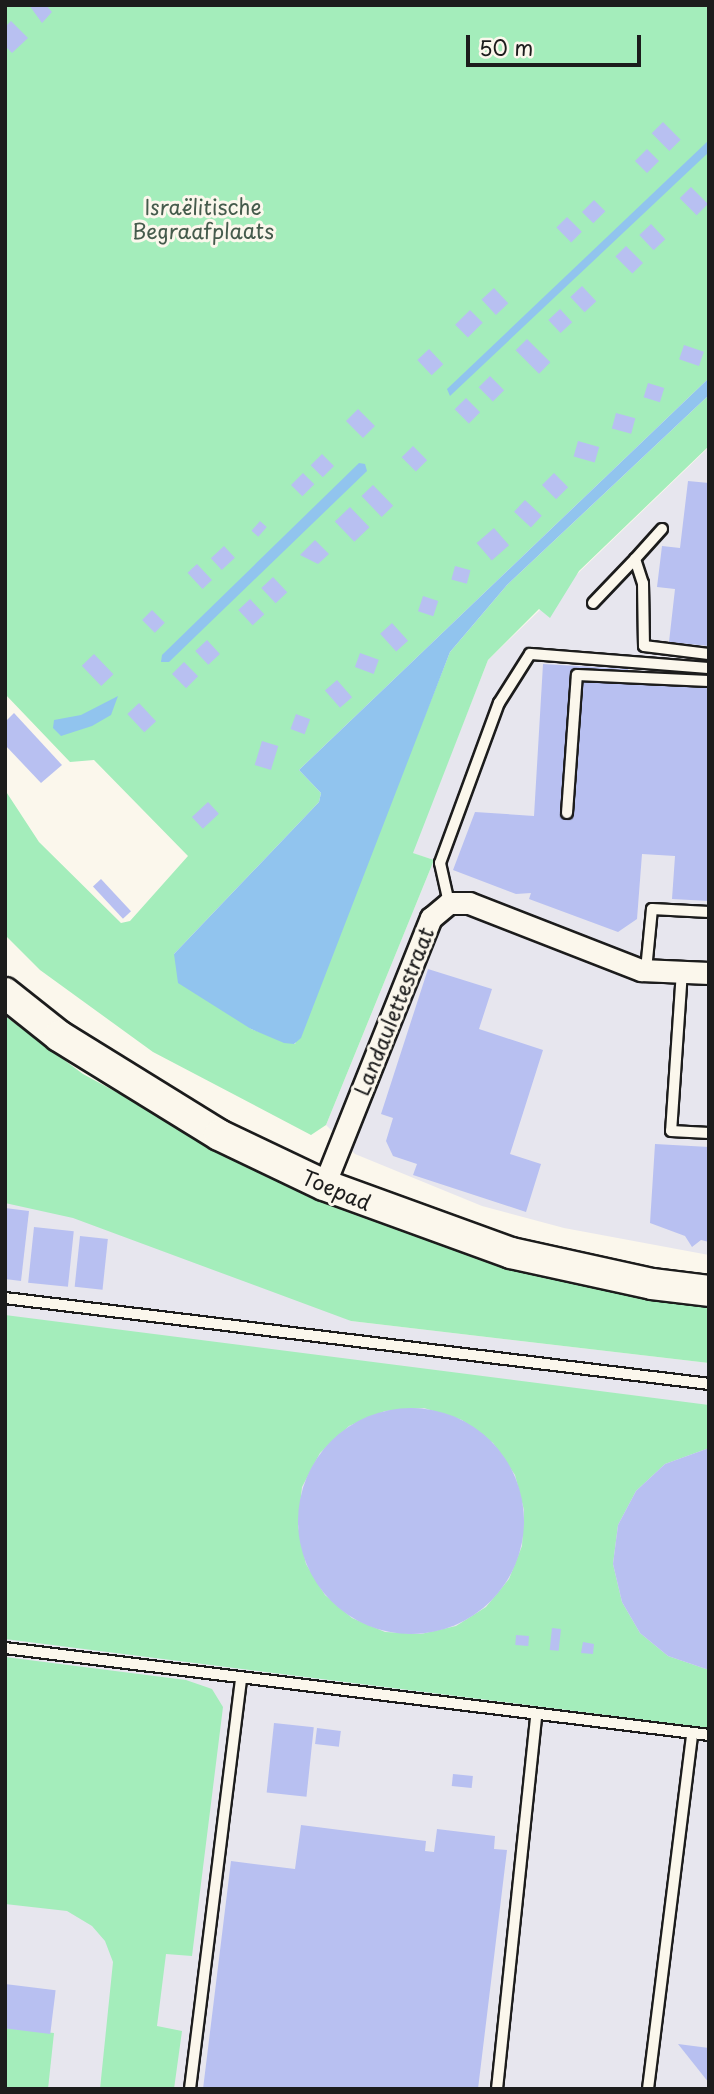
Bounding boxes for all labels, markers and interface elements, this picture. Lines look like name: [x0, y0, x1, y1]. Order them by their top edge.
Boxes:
scale bar: [469, 21, 644, 65]
text: 50 m: [479, 31, 533, 63]
park label: Israëlitische Begraafplaats: [132, 193, 274, 243]
street label: Landaulettestraat: [348, 923, 438, 1099]
street label: Toepad: [299, 1163, 375, 1215]

